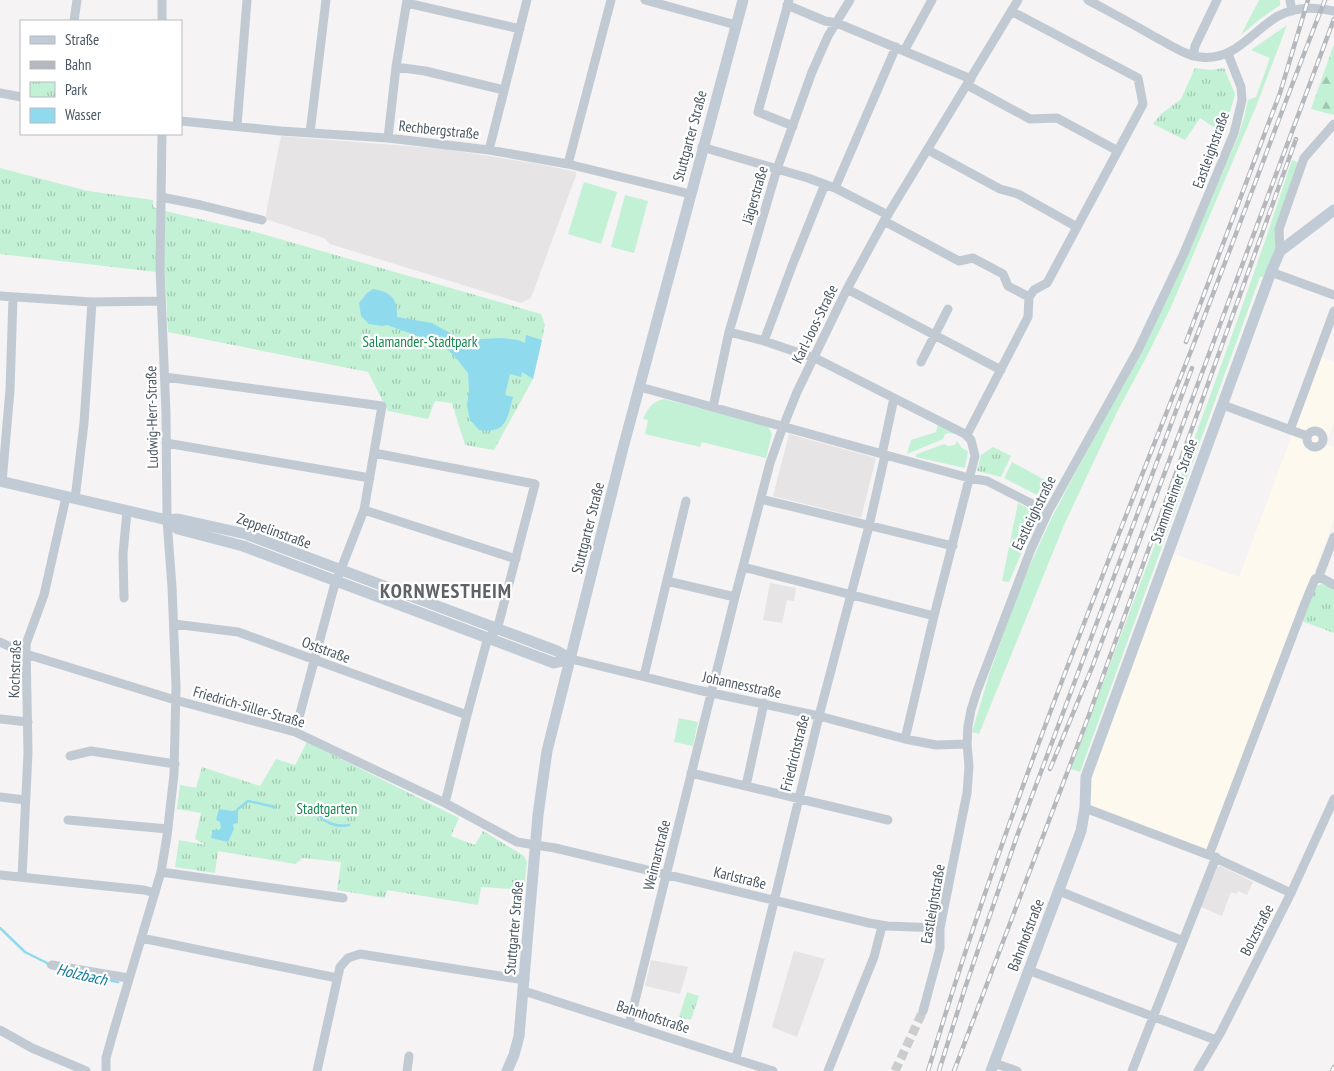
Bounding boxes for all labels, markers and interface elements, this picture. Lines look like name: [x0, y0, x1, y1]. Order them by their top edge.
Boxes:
legend: [20, 20, 182, 135]
text: Straße: [65, 30, 99, 49]
text: Bahn: [65, 55, 91, 74]
text: Park: [65, 80, 87, 99]
street label: Stuttgarter Straße: [668, 88, 711, 184]
text: Wasser: [65, 105, 102, 124]
street label: Eastleighstraße: [1188, 109, 1233, 191]
street label: Rechbergstraße: [398, 116, 480, 143]
street label: Jägerstraße: [737, 164, 772, 227]
street label: Karl-Joos-Straße: [787, 281, 842, 366]
park label: Salamander-Stadtpark: [362, 332, 478, 351]
street label: Ludwig-Herr-Straße: [141, 365, 162, 469]
street label: Stammheimer Straße: [1146, 436, 1201, 546]
street label: Eastleighstraße: [1007, 472, 1060, 553]
street label: Stuttgarter Straße: [567, 480, 608, 576]
street label: Zeppelinstraße: [234, 508, 314, 553]
district label: KORNWESTHEIM: [380, 578, 512, 604]
street label: Oststraße: [299, 632, 353, 667]
street label: Kochstraße: [4, 640, 25, 698]
street label: Johannesstraße: [700, 667, 783, 702]
street label: Friedrich-Siller-Straße: [191, 681, 307, 732]
street label: Friedrichstraße: [776, 713, 813, 793]
park label: Stadtgarten: [297, 799, 357, 818]
street label: Weimarstraße: [639, 818, 674, 892]
street label: Karlstraße: [712, 862, 768, 893]
street label: Eastleighstraße: [916, 863, 949, 945]
street label: Stuttgarter Straße: [500, 880, 527, 976]
street label: Bahnhofstraße: [1003, 896, 1048, 974]
street label: Bolzstraße: [1236, 901, 1278, 959]
water label: Holzbach: [55, 959, 110, 990]
street label: Bahnhofstraße: [614, 996, 692, 1037]

